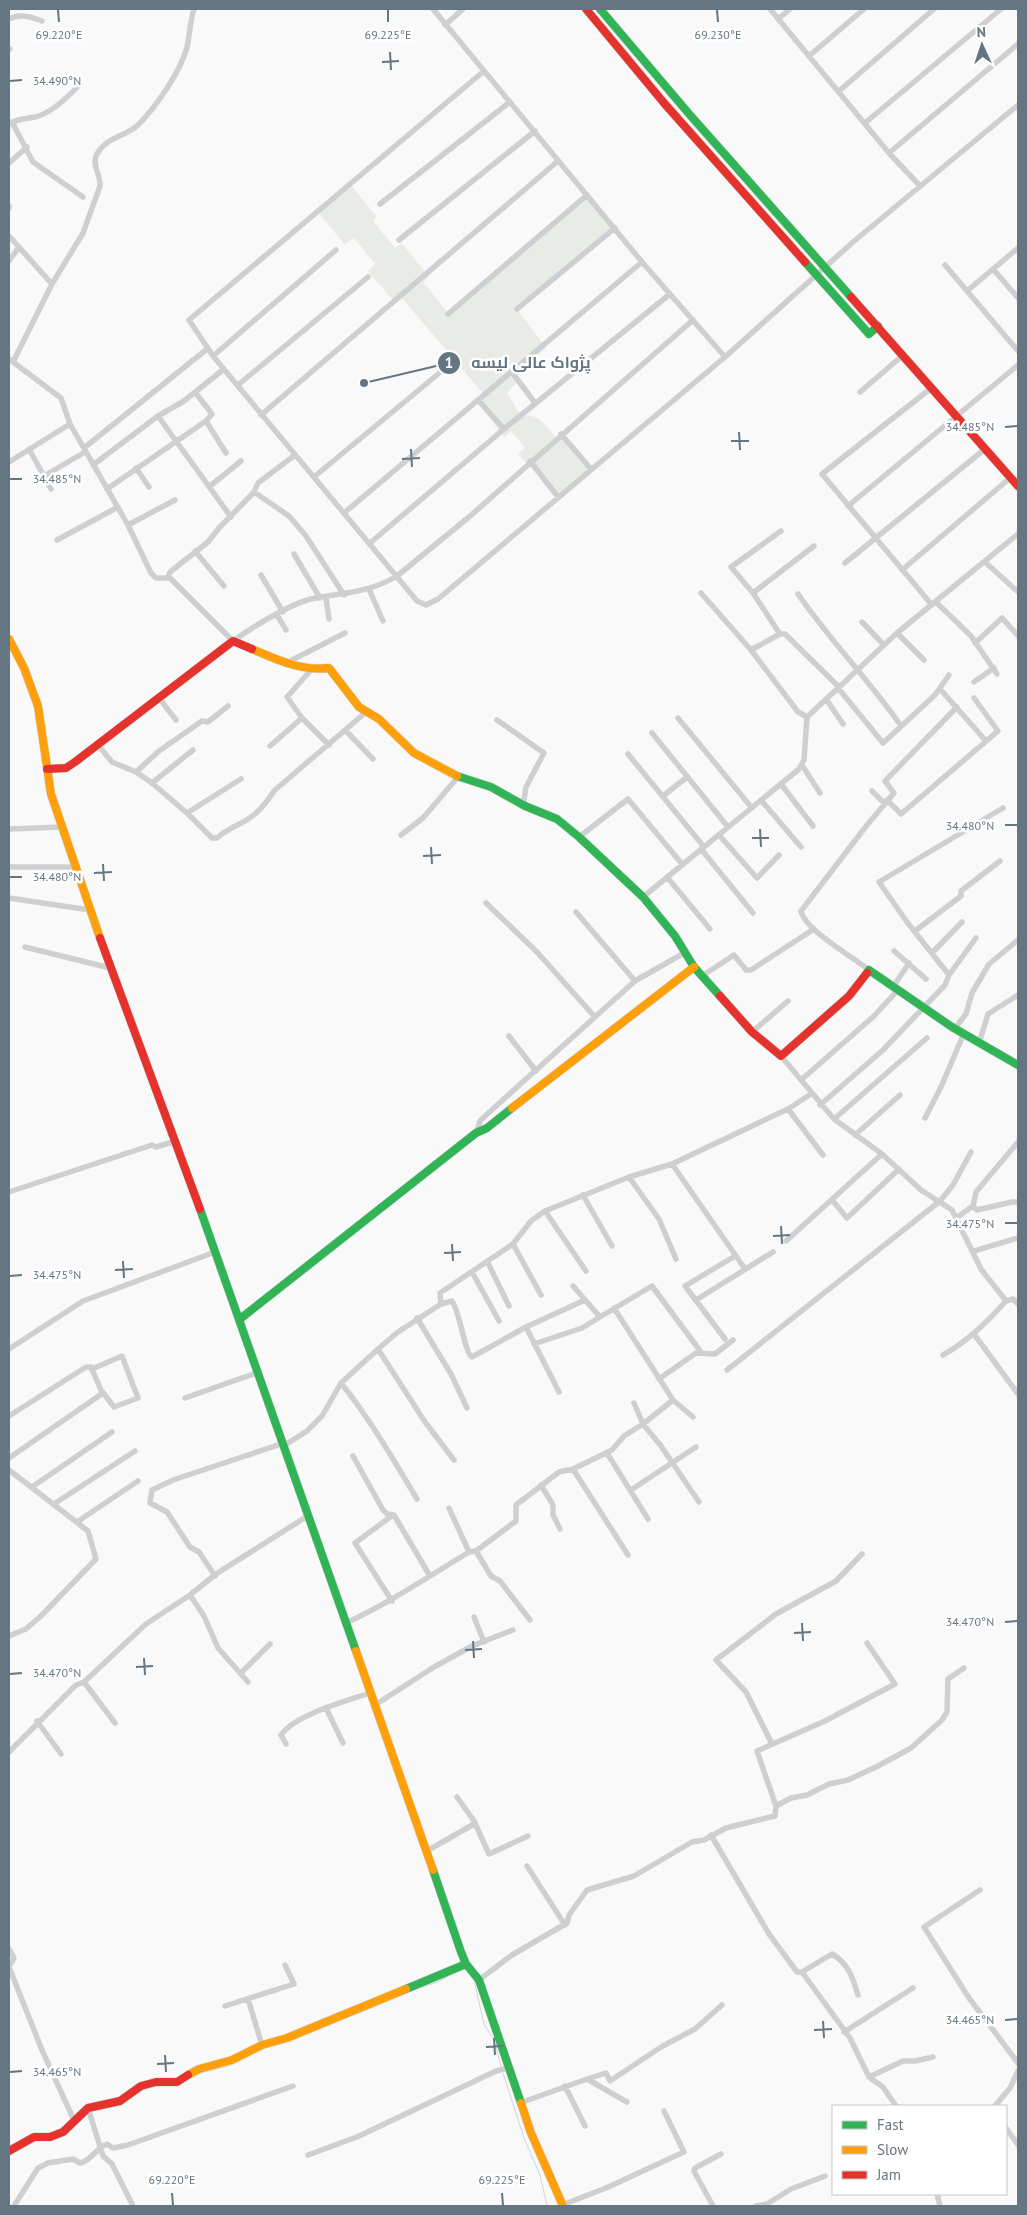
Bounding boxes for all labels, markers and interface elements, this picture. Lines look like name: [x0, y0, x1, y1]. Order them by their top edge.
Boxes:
north arrow: [957, 20, 1007, 70]
text: N: [976, 23, 986, 41]
text: 69.220°E: [36, 27, 82, 42]
text: 69.225°E: [365, 27, 411, 42]
text: 69.230°E: [695, 27, 741, 42]
text: 34.490°N: [33, 73, 81, 88]
callout: پژواک عالی لیسه: [437, 347, 601, 378]
text: پژواک عالی لیسه: [471, 352, 591, 374]
text: 1: [445, 353, 453, 372]
text: 34.485°N: [946, 419, 994, 434]
text: 34.485°N: [33, 471, 81, 486]
text: 34.480°N: [946, 818, 994, 833]
text: 34.480°N: [33, 869, 81, 884]
text: 34.475°N: [946, 1216, 994, 1231]
text: 34.475°N: [33, 1267, 81, 1282]
text: 34.470°N: [946, 1614, 994, 1629]
text: 34.470°N: [33, 1665, 81, 1680]
text: 34.465°N: [946, 2012, 994, 2027]
text: 34.465°N: [33, 2064, 81, 2079]
legend: [832, 2105, 1007, 2195]
text: Fast: [877, 2115, 904, 2134]
text: Slow: [877, 2140, 908, 2159]
text: Jam: [876, 2165, 901, 2184]
text: 69.220°E: [149, 2172, 195, 2187]
text: 69.225°E: [479, 2172, 525, 2187]

